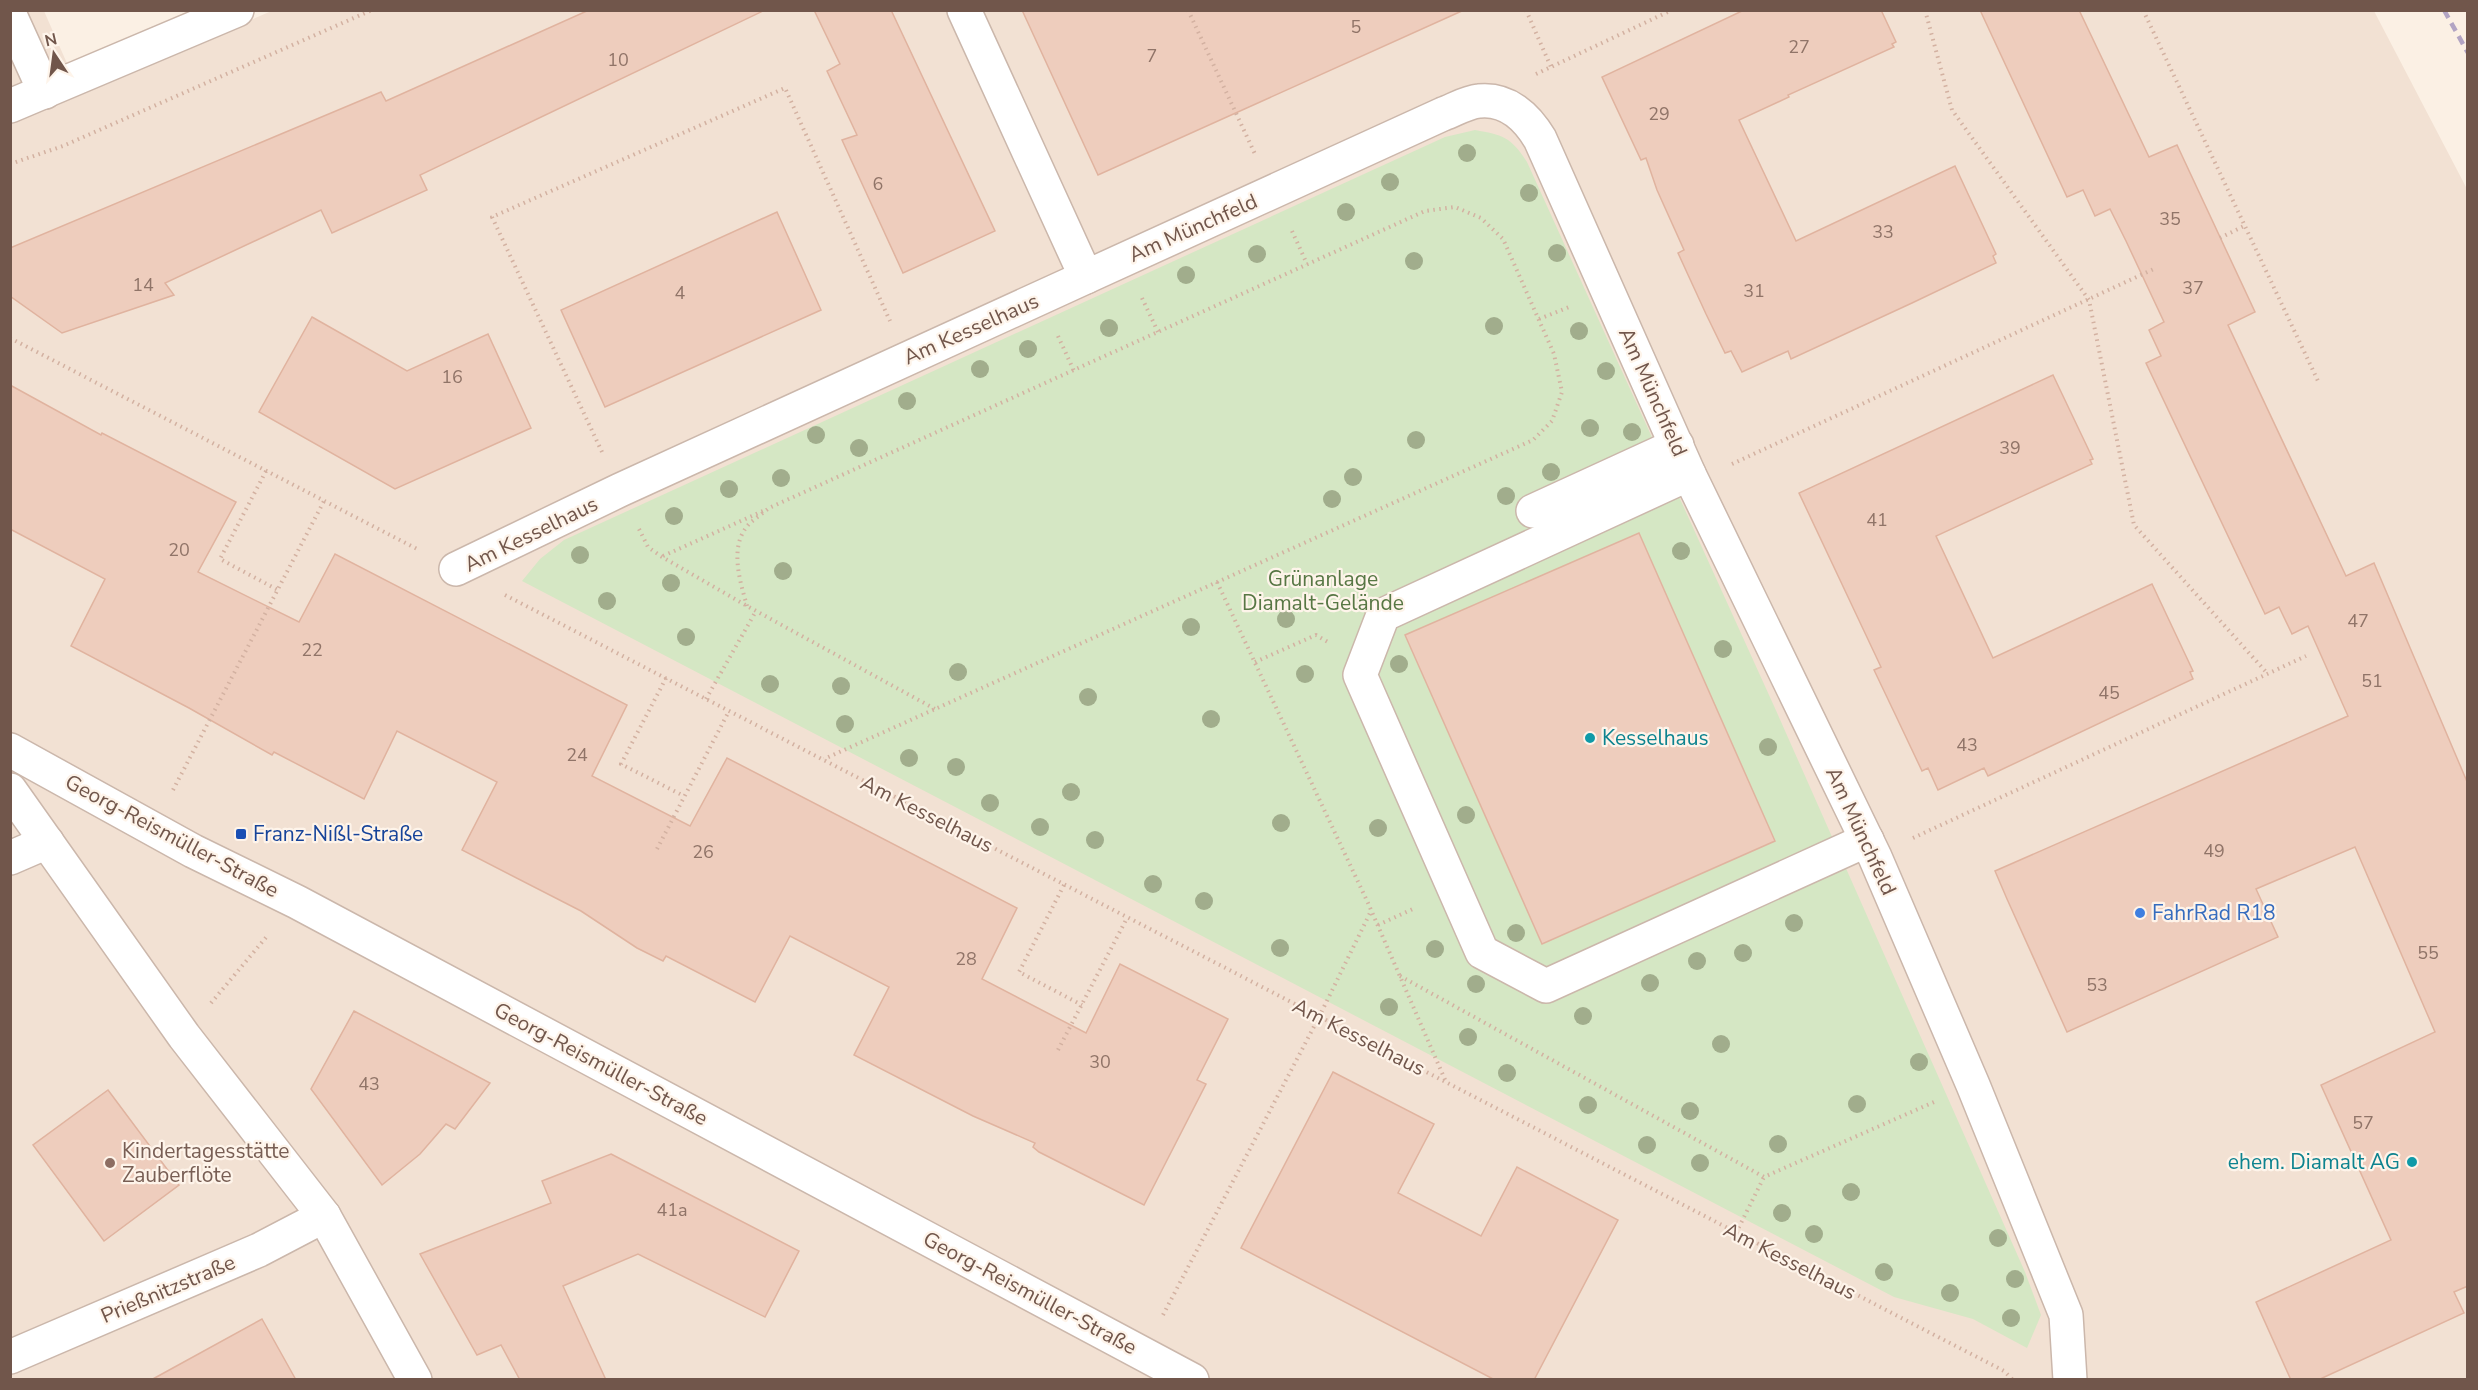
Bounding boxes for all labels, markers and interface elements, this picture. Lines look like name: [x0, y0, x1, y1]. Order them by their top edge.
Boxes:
house number: 5: [1351, 15, 1361, 39]
north arrow: [24, 24, 84, 84]
text: N: [43, 28, 59, 52]
house number: 27: [1788, 35, 1810, 59]
house number: 7: [1147, 44, 1157, 68]
house number: 10: [607, 48, 629, 72]
house number: 29: [1648, 102, 1670, 126]
house number: 6: [873, 172, 883, 196]
street label: Am Münchfeld: [1124, 187, 1262, 269]
house number: 35: [2159, 207, 2181, 231]
house number: 33: [1872, 220, 1894, 244]
house number: 14: [132, 273, 154, 297]
house number: 37: [2182, 276, 2204, 300]
house number: 31: [1743, 279, 1765, 303]
house number: 4: [675, 281, 686, 305]
street label: Am Kesselhaus: [899, 287, 1043, 371]
street label: Am Münchfeld: [1612, 323, 1694, 461]
house number: 16: [441, 365, 463, 389]
house number: 39: [1999, 436, 2021, 460]
street label: Am Kesselhaus: [460, 490, 602, 578]
house number: 41: [1866, 508, 1888, 532]
house number: 20: [168, 538, 190, 562]
park label: Grünanlage Diamalt-Gelände: [1242, 565, 1404, 617]
house number: 47: [2347, 609, 2369, 633]
house number: 22: [301, 638, 323, 662]
house number: 51: [2361, 669, 2383, 693]
house number: 45: [2098, 681, 2120, 705]
place label: Kesselhaus: [1602, 724, 1709, 752]
marker: Kesselhaus: [1583, 731, 1597, 745]
house number: 43: [1956, 733, 1978, 757]
house number: 24: [566, 743, 588, 767]
street label: Am Münchfeld: [1819, 762, 1903, 900]
street label: Georg-Reismüller-Straße: [60, 768, 284, 904]
street label: Am Kesselhaus: [856, 769, 998, 859]
place label: Franz-Nißl-Straße: [253, 820, 423, 848]
marker: Franz-Nißl-Straße: [234, 827, 248, 841]
house number: 49: [2203, 839, 2225, 863]
house number: 26: [692, 840, 714, 864]
place label: FahrRad R18: [2152, 899, 2276, 927]
marker: FahrRad R18: [2133, 906, 2147, 920]
house number: 55: [2417, 941, 2439, 965]
house number: 28: [955, 947, 977, 971]
house number: 53: [2086, 973, 2108, 997]
street label: Am Kesselhaus: [1288, 992, 1430, 1082]
street label: Georg-Reismüller-Straße: [489, 996, 713, 1132]
house number: 30: [1089, 1050, 1111, 1074]
house number: 43: [358, 1072, 380, 1096]
house number: 57: [2352, 1111, 2374, 1135]
place label: Kindertagesstätte Zauberflöte: [122, 1137, 289, 1189]
place label: ehem. Diamalt AG: [2228, 1148, 2400, 1176]
marker: ehem. Diamalt AG: [2405, 1155, 2419, 1169]
marker: Kindertagesstätte Zauberflöte: [103, 1156, 117, 1170]
house number: 41a: [656, 1198, 688, 1222]
street label: Am Kesselhaus: [1719, 1216, 1861, 1306]
street label: Georg-Reismüller-Straße: [918, 1225, 1142, 1361]
street label: Prießnitzstraße: [97, 1248, 239, 1330]

